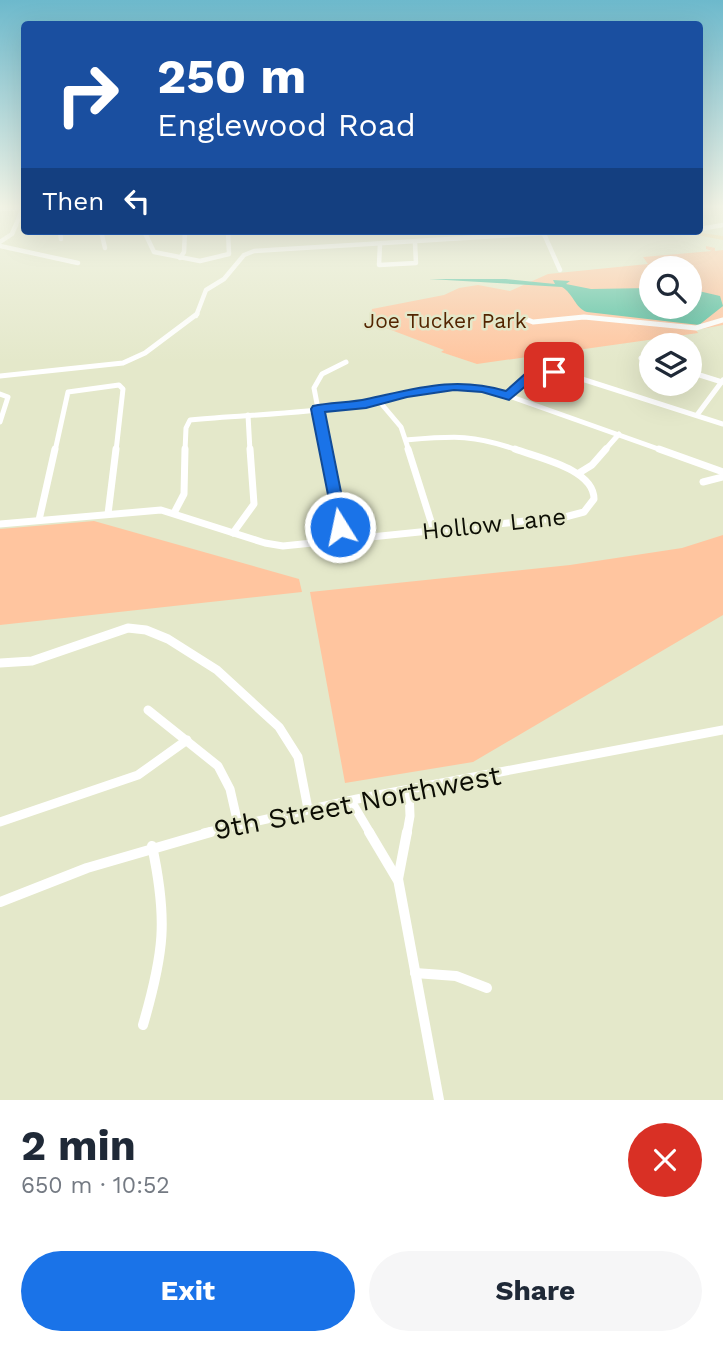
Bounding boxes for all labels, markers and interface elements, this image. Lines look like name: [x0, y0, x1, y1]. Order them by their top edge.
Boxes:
text: 250 m: [157, 47, 306, 105]
icon: right: [42, 49, 133, 140]
text: Englewood Road: [157, 106, 416, 144]
icon: left: [118, 182, 156, 220]
text: Then: [42, 186, 104, 216]
map controls: [639, 256, 702, 396]
button: search: [639, 256, 702, 319]
park label: Joe Tucker Park: [363, 308, 527, 333]
button: layers: [639, 333, 702, 396]
pin: [524, 342, 584, 402]
icon: arrive: [535, 353, 573, 391]
position arrow: [303, 490, 377, 564]
street label: Hollow Lane: [420, 503, 568, 545]
street label: 9th Street Northwest: [211, 758, 504, 847]
text: 2 min: [21, 1121, 136, 1170]
button: close: [628, 1123, 702, 1197]
text: 650 m · 10:52: [21, 1172, 170, 1199]
button: Exit: [21, 1251, 355, 1331]
button: Share: [369, 1251, 702, 1331]

